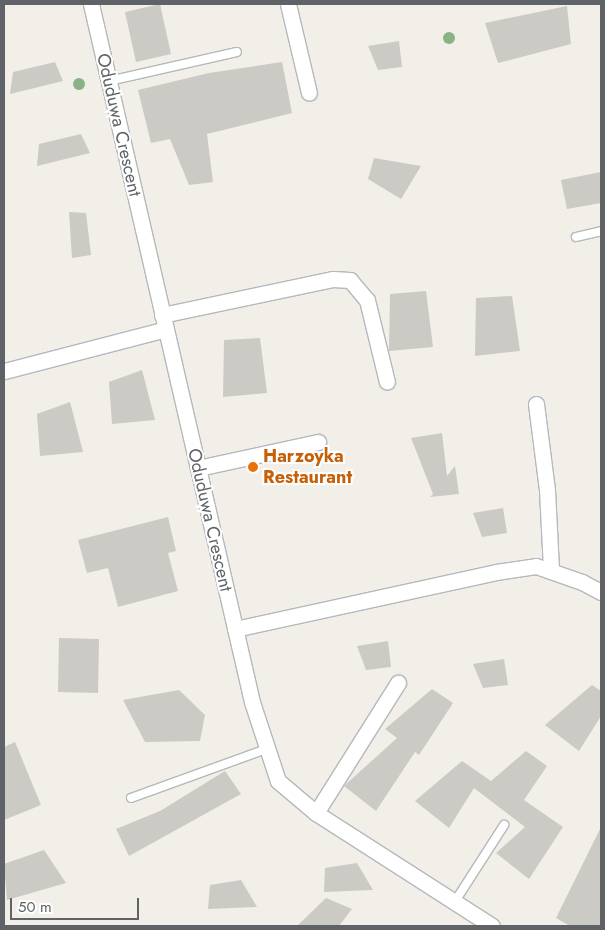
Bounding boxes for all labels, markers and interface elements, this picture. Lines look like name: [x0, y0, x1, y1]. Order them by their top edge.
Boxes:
street label: Oduduwa Crescent: [92, 51, 146, 199]
street label: Oduduwa Crescent: [183, 446, 237, 594]
place label: Harzoyka Restaurant: [263, 446, 352, 488]
marker: Harzoyka Restaurant: [247, 461, 259, 473]
scale bar: [12, 888, 141, 920]
text: 50 m: [18, 896, 52, 918]

